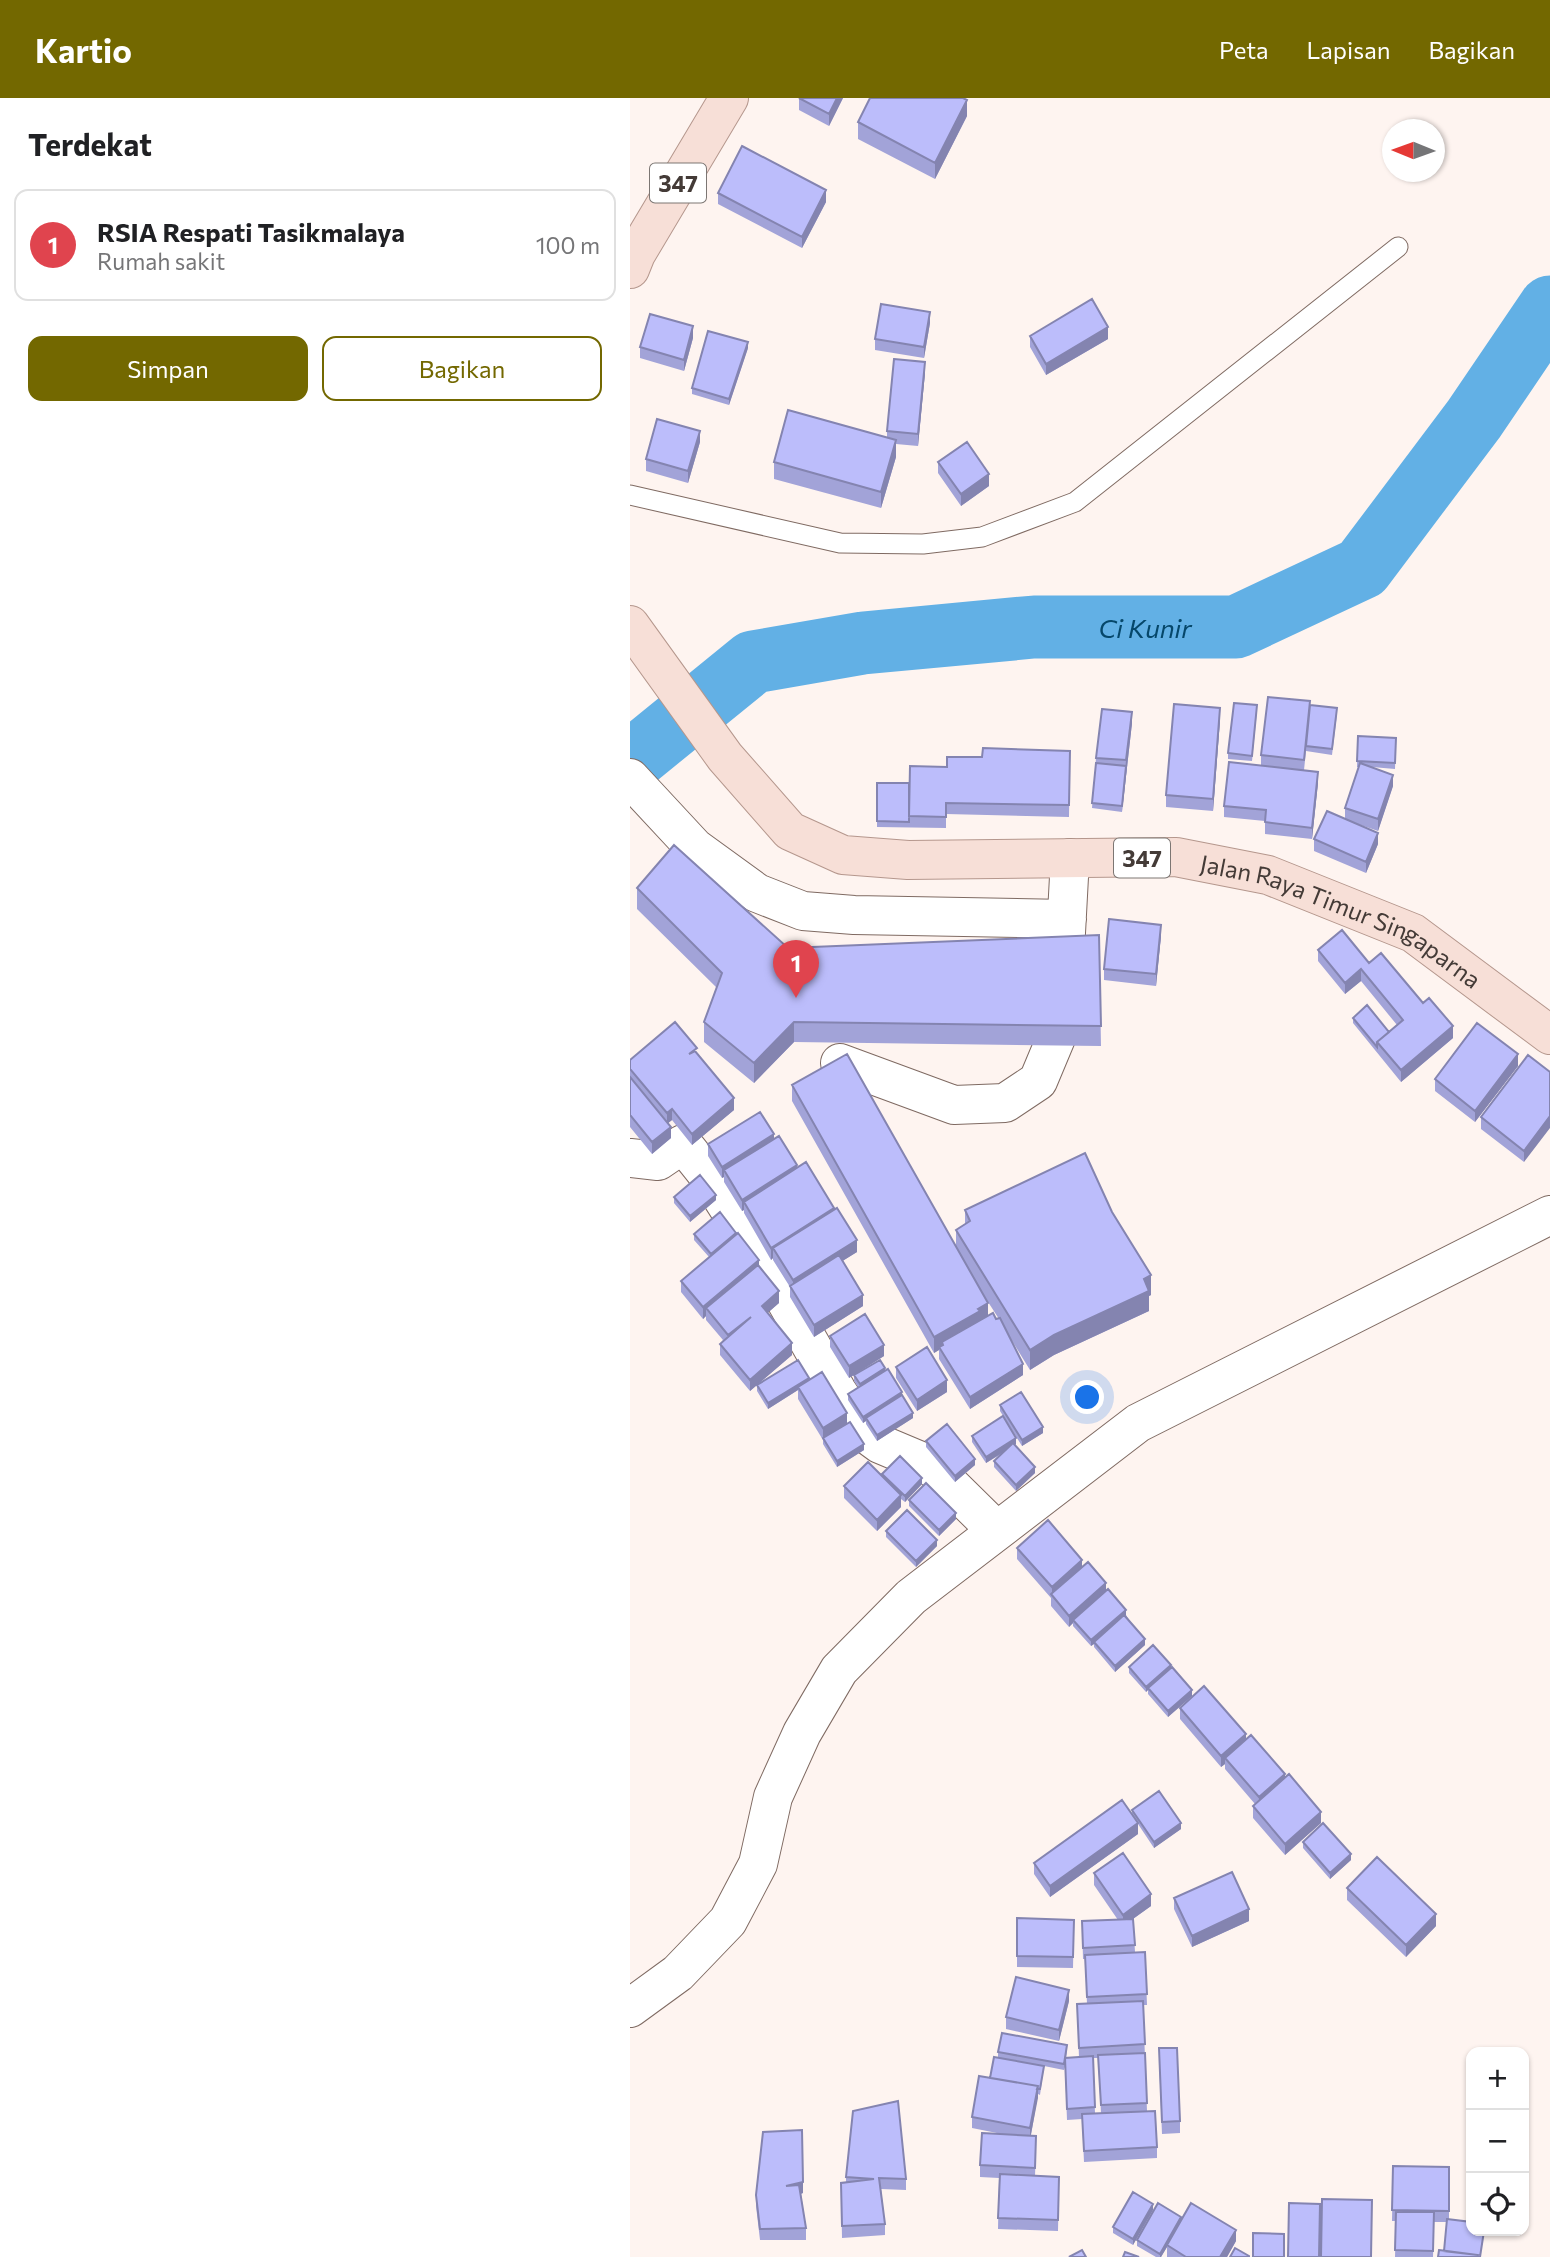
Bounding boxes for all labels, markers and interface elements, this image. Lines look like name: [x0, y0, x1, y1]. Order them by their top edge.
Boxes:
text: Kartio: [35, 29, 132, 70]
text: Peta: [1219, 35, 1269, 64]
text: Lapisan: [1307, 35, 1390, 64]
text: Bagikan: [1428, 35, 1515, 64]
north arrow: [1382, 119, 1445, 182]
text: Terdekat: [28, 125, 152, 162]
road number: 347: [650, 164, 706, 202]
text: RSIA Respati Tasikmalaya: [97, 216, 405, 247]
text: 1: [48, 231, 58, 259]
text: 100 m: [536, 231, 600, 259]
text: Rumah sakit: [97, 247, 225, 275]
button: Simpan: [28, 336, 308, 401]
button: Bagikan: [322, 336, 602, 401]
water label: Ci Kunir: [1099, 612, 1193, 643]
road number: 347: [1114, 838, 1170, 878]
street label: Jalan Raya Timur Singaparna: [1198, 848, 1487, 993]
pin: 1: [773, 940, 819, 998]
your location: [1070, 1380, 1104, 1414]
map controls: [1466, 2047, 1529, 2236]
button: +: [1466, 2047, 1529, 2110]
button: −: [1466, 2110, 1529, 2173]
button: locate: [1466, 2173, 1529, 2236]

